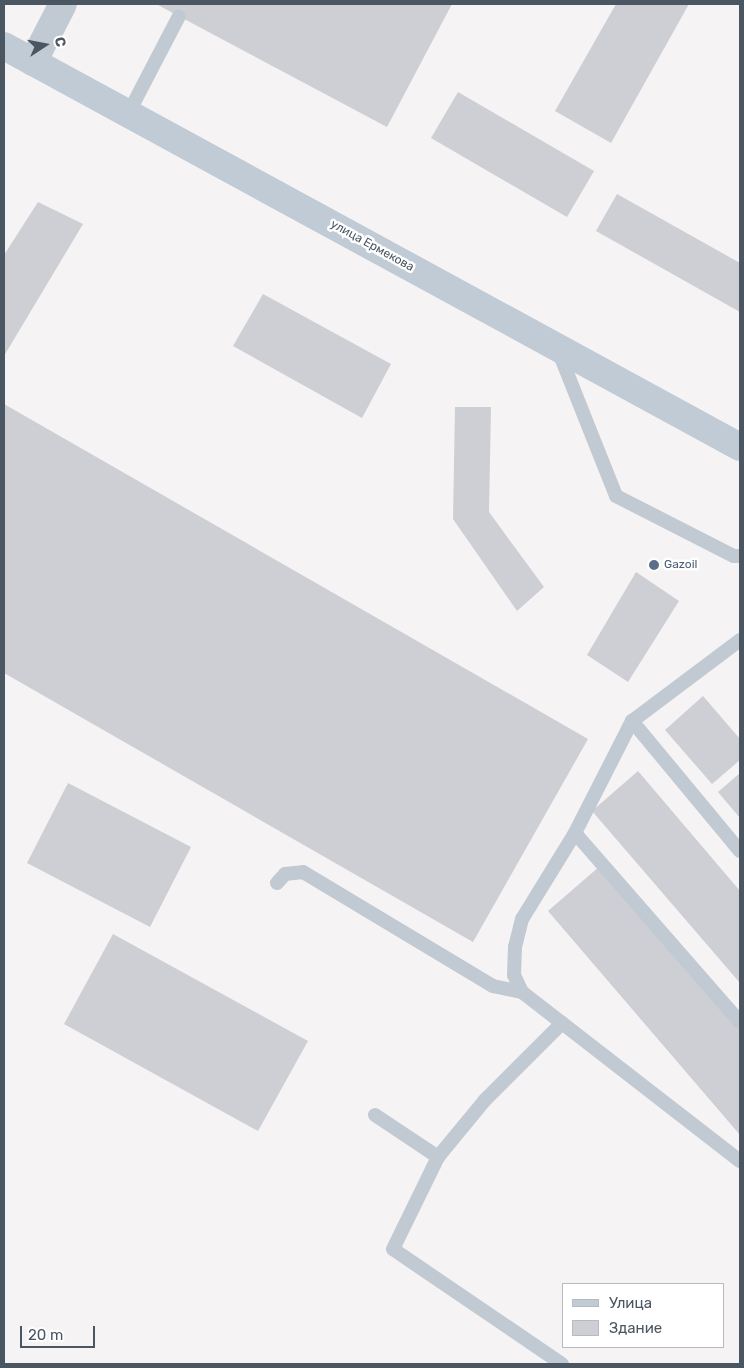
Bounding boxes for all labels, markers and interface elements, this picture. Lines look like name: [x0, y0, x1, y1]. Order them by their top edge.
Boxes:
north arrow: [20, 20, 70, 70]
text: С: [51, 36, 69, 48]
street label: улица Ермекова: [328, 217, 416, 275]
place label: Gazoil: [664, 558, 698, 572]
marker: Gazoil: [648, 559, 660, 571]
legend: [562, 1283, 724, 1348]
text: Улица: [609, 1294, 652, 1312]
scale bar: [22, 1316, 98, 1348]
text: Здание: [609, 1319, 662, 1337]
text: 20 m: [28, 1326, 63, 1344]

